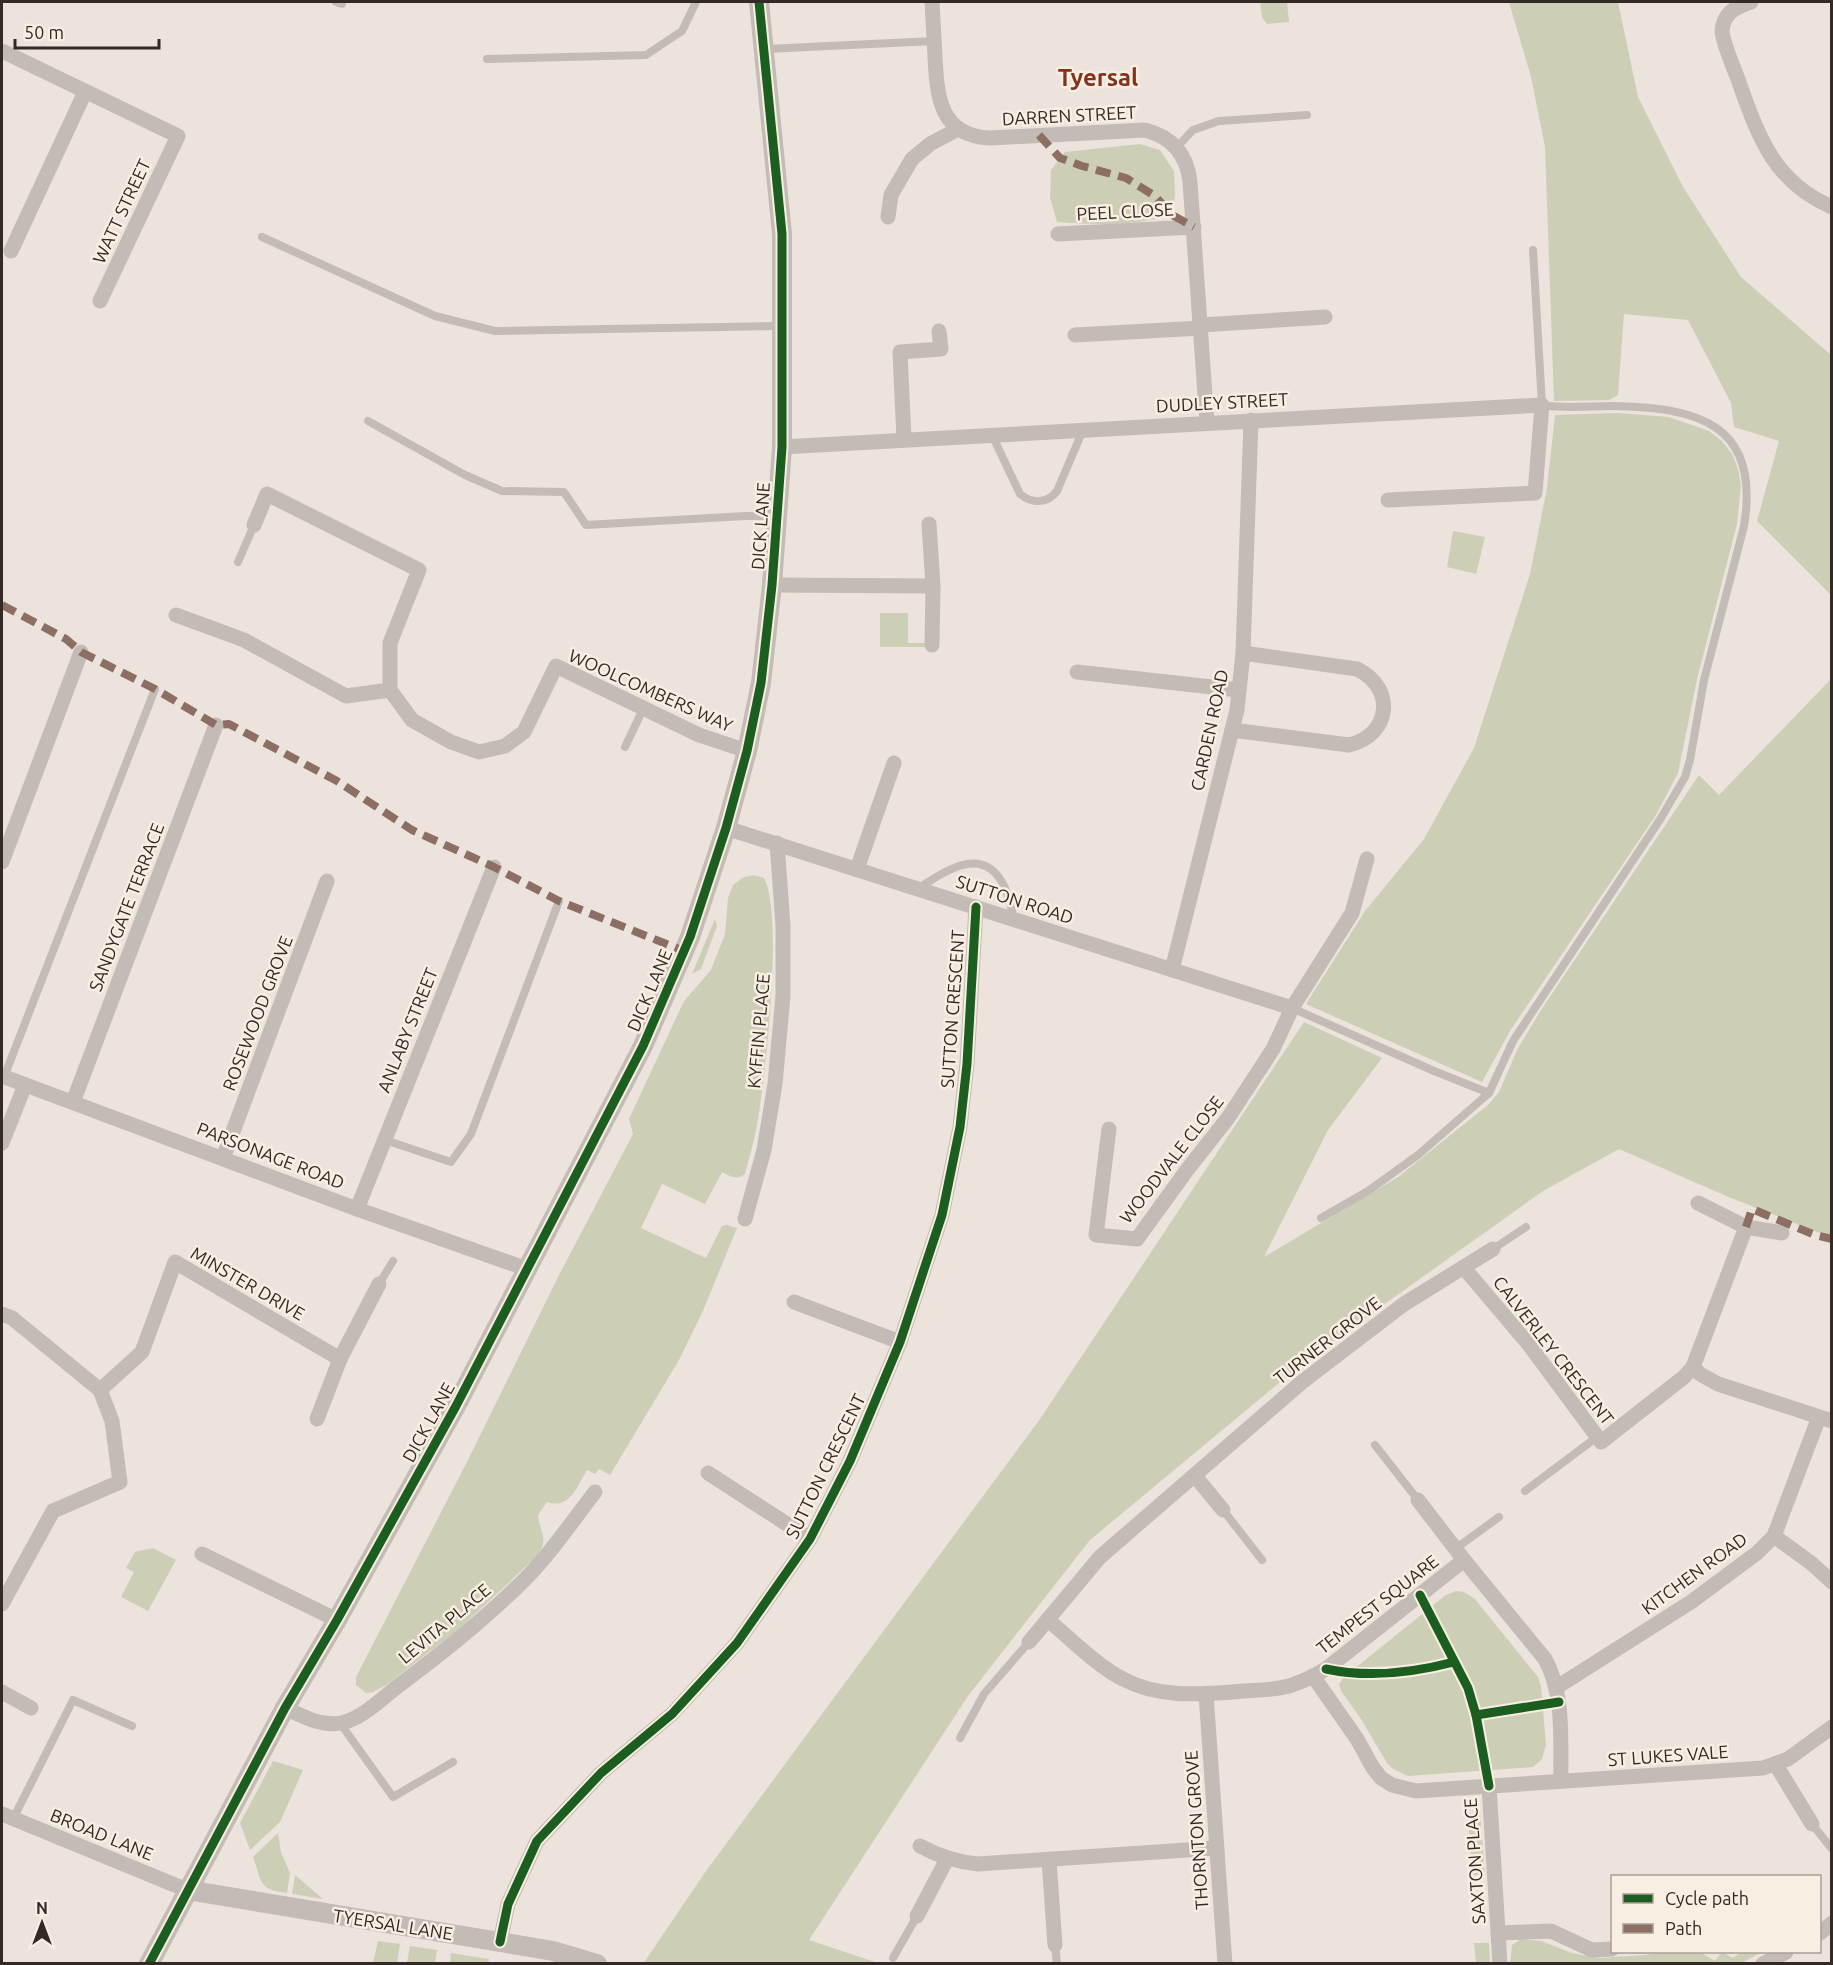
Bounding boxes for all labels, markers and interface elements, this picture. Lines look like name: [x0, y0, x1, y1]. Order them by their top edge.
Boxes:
scale bar: [15, 12, 159, 50]
text: 50 m: [24, 22, 64, 42]
district label: Tyersal: [1058, 64, 1138, 91]
street label: DARREN STREET: [1001, 101, 1137, 129]
street label: WATT STREET: [88, 156, 154, 266]
street label: PEEL CLOSE: [1076, 198, 1174, 224]
street label: DUDLEY STREET: [1155, 389, 1289, 415]
street label: DICK LANE: [747, 482, 773, 570]
street label: WOOLCOMBERS WAY: [566, 645, 737, 735]
street label: CARDEN ROAD: [1186, 667, 1232, 793]
street label: SANDYGATE TERRACE: [85, 820, 167, 994]
street label: SUTTON ROAD: [954, 871, 1076, 927]
street label: SUTTON CRESCENT: [936, 929, 968, 1089]
street label: ROSEWOOD GROVE: [218, 933, 296, 1093]
street label: DICK LANE: [623, 946, 675, 1034]
street label: ANLABY STREET: [373, 965, 441, 1095]
street label: KYFFIN PLACE: [743, 973, 773, 1089]
street label: WOODVALE CLOSE: [1115, 1091, 1227, 1227]
street label: PARSONAGE ROAD: [194, 1118, 348, 1192]
street label: MINSTER DRIVE: [188, 1242, 308, 1324]
street label: CALVERLEY CRESCENT: [1490, 1272, 1618, 1428]
street label: TURNER GROVE: [1270, 1292, 1384, 1388]
street label: DICK LANE: [398, 1379, 458, 1465]
street label: SUTTON CRESCENT: [781, 1390, 869, 1542]
street label: KITCHEN ROAD: [1637, 1528, 1751, 1618]
street label: TEMPEST SQUARE: [1312, 1550, 1442, 1658]
street label: LEVITA PLACE: [394, 1579, 494, 1667]
street label: ST LUKES VALE: [1607, 1741, 1729, 1769]
street label: THORNTON GROVE: [1180, 1750, 1212, 1910]
street label: SAXTON PLACE: [1460, 1797, 1488, 1925]
street label: BROAD LANE: [48, 1804, 156, 1864]
legend: [1611, 1875, 1821, 1953]
text: Cycle path: [1665, 1888, 1749, 1908]
north arrow: [12, 1893, 72, 1953]
text: N: [36, 1899, 48, 1917]
street label: TYERSAL LANE: [332, 1905, 454, 1943]
text: Path: [1665, 1918, 1702, 1938]

